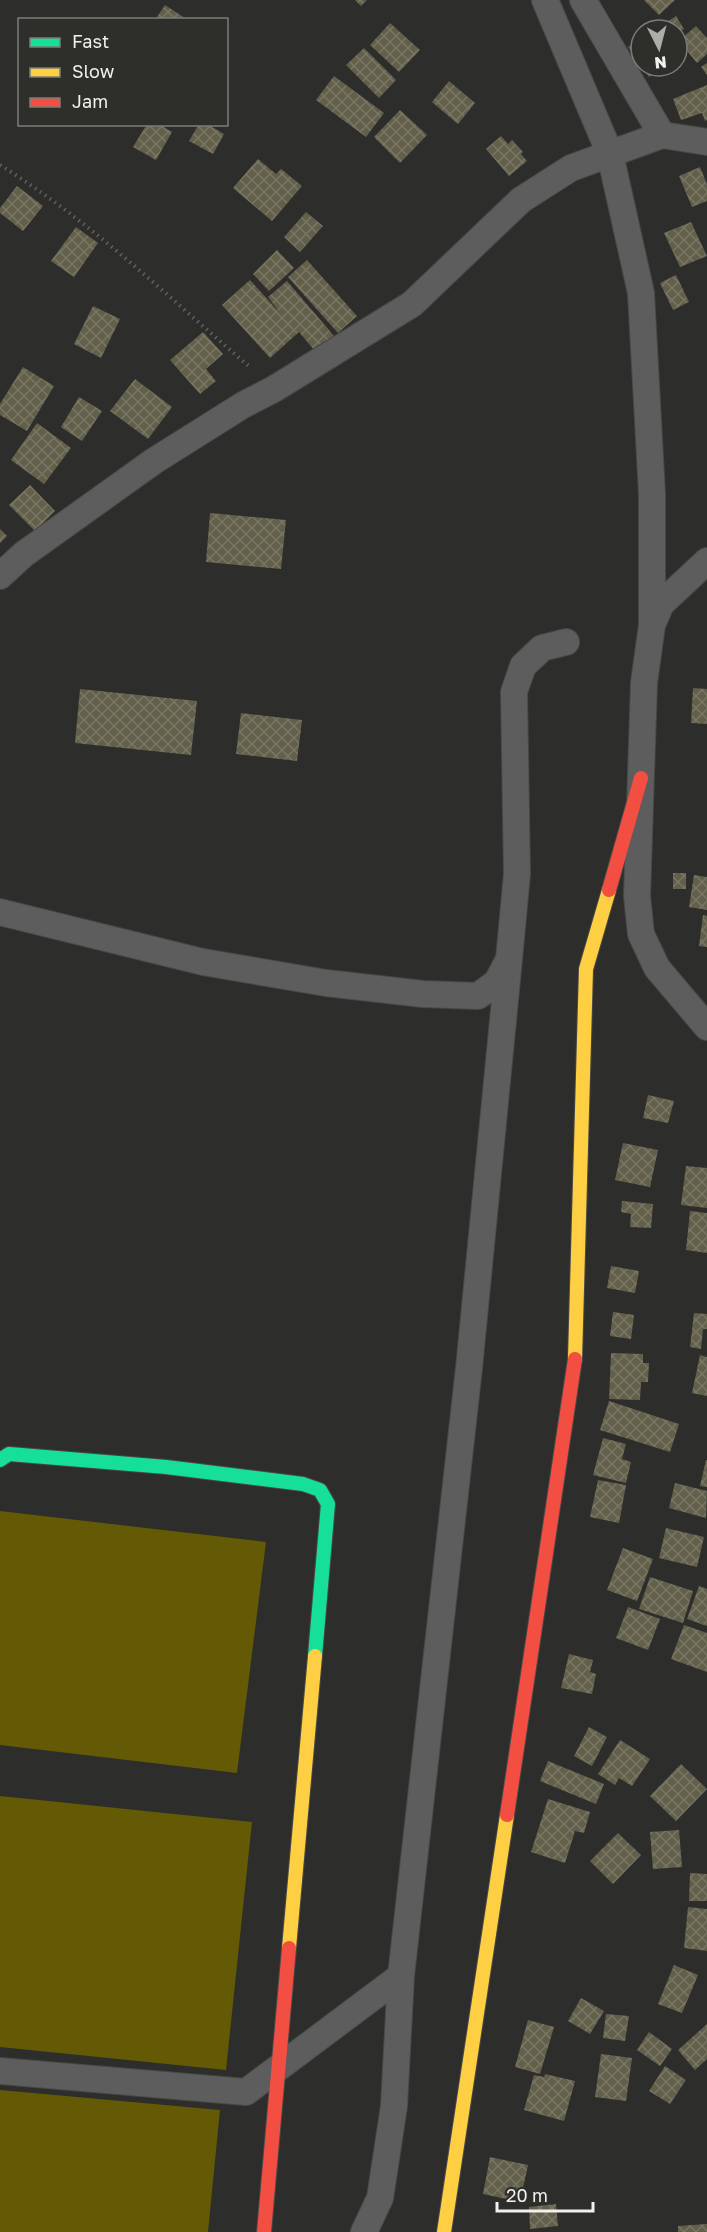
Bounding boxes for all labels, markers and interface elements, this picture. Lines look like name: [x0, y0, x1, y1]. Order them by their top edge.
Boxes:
legend: [18, 18, 228, 126]
north arrow: [629, 18, 689, 78]
text: Fast: [72, 30, 109, 52]
text: N: [653, 52, 668, 73]
text: Slow: [72, 60, 115, 82]
text: Jam: [72, 90, 108, 112]
scale bar: [497, 2175, 593, 2213]
text: 20 m: [506, 2184, 548, 2206]

